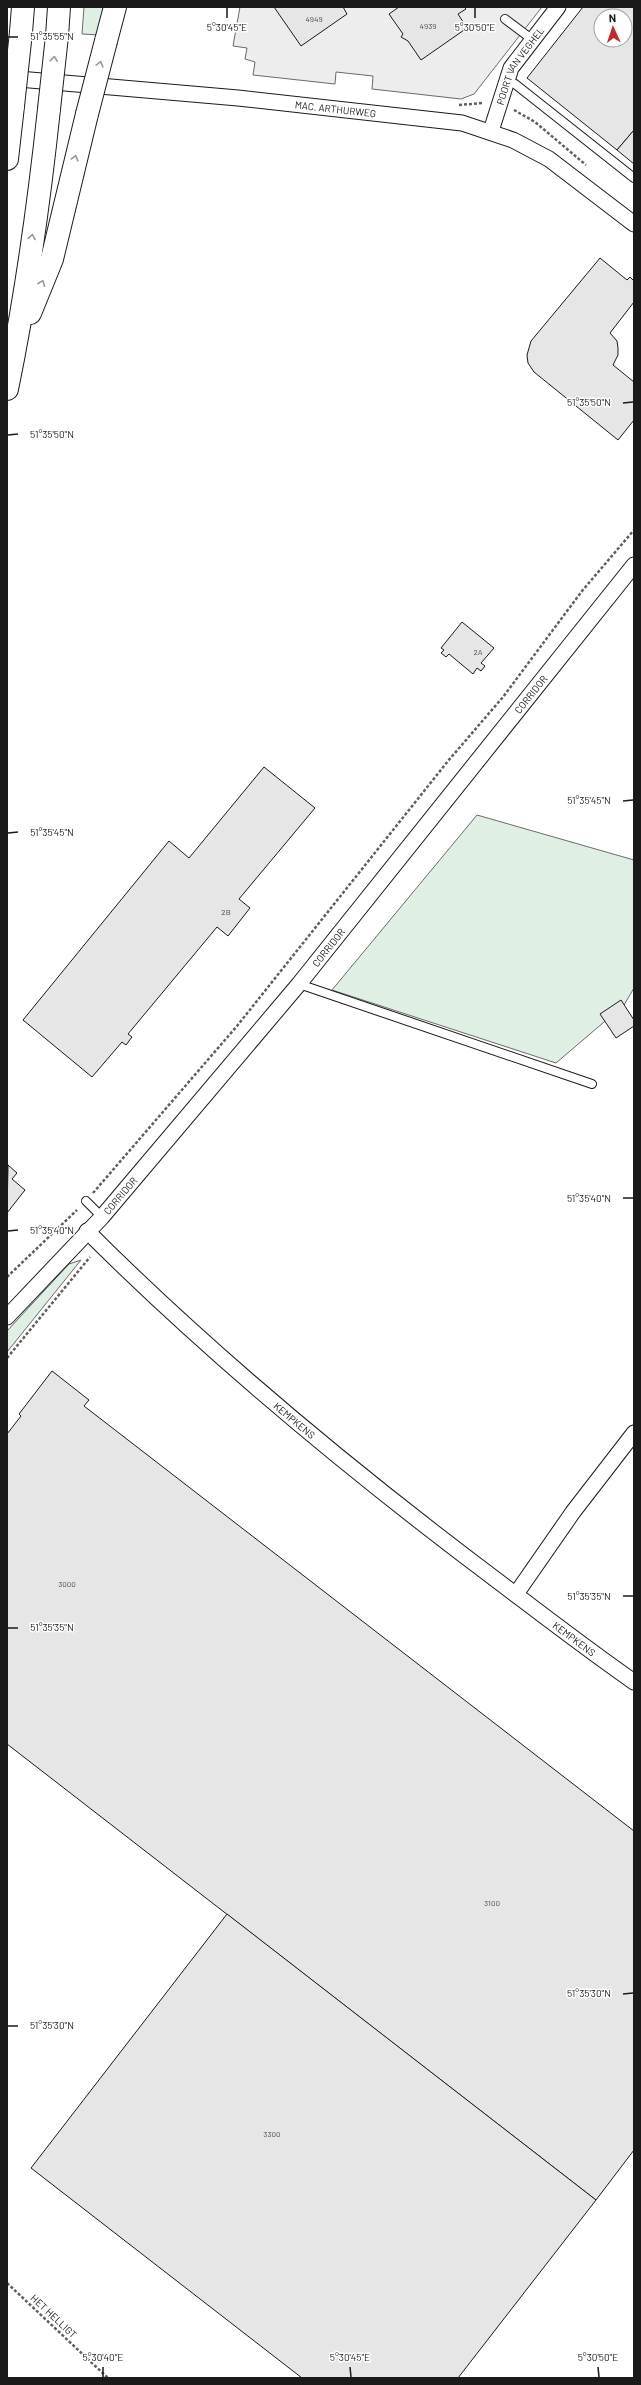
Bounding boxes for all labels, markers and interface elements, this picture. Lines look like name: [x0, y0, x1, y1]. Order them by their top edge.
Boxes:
north arrow: [593, 8, 633, 48]
text: N: [608, 11, 616, 24]
house number: 4949: [305, 14, 323, 24]
text: 5°30'45"E: [207, 21, 247, 33]
house number: 4939: [420, 21, 436, 31]
text: 5°30'50"E: [455, 21, 495, 33]
street label: POORT VAN VEGHEL: [494, 24, 546, 106]
text: 51°35'55"N: [30, 30, 74, 42]
one-way arrow: [49, 56, 58, 62]
one-way arrow: [95, 61, 104, 68]
street label: MAC. ARTHURWEG: [294, 98, 377, 119]
one-way arrow: [70, 155, 78, 161]
one-way arrow: [27, 234, 36, 240]
one-way arrow: [37, 280, 45, 287]
text: 51°35'50"N: [567, 396, 611, 408]
text: 51°35'50"N: [30, 428, 74, 440]
house number: 2A: [473, 647, 483, 657]
street label: CORRIDOR: [512, 673, 550, 716]
text: 51°35'45"N: [567, 794, 611, 806]
text: 51°35'45"N: [30, 826, 74, 838]
house number: 2B: [221, 907, 231, 917]
street label: CORRIDOR: [309, 926, 347, 969]
street label: CORRIDOR: [101, 1174, 139, 1217]
text: 51°35'40"N: [567, 1192, 611, 1204]
text: 51°35'40"N: [30, 1224, 74, 1236]
street label: KEMPKENS: [272, 1400, 318, 1441]
house number: 3000: [58, 1579, 76, 1589]
text: 51°35'35"N: [567, 1590, 611, 1602]
street label: KEMPKENS: [551, 1619, 598, 1659]
text: 51°35'35"N: [30, 1621, 74, 1633]
house number: 3100: [484, 1898, 500, 1908]
text: 51°35'30"N: [567, 1987, 611, 1999]
text: 51°35'30"N: [30, 2019, 74, 2031]
house number: 3300: [263, 2129, 281, 2139]
street label: HET HELLIGT: [28, 2292, 80, 2341]
text: 5°30'40"E: [83, 2351, 123, 2363]
text: 5°30'45"E: [330, 2351, 370, 2363]
text: 5°30'50"E: [578, 2351, 618, 2363]

